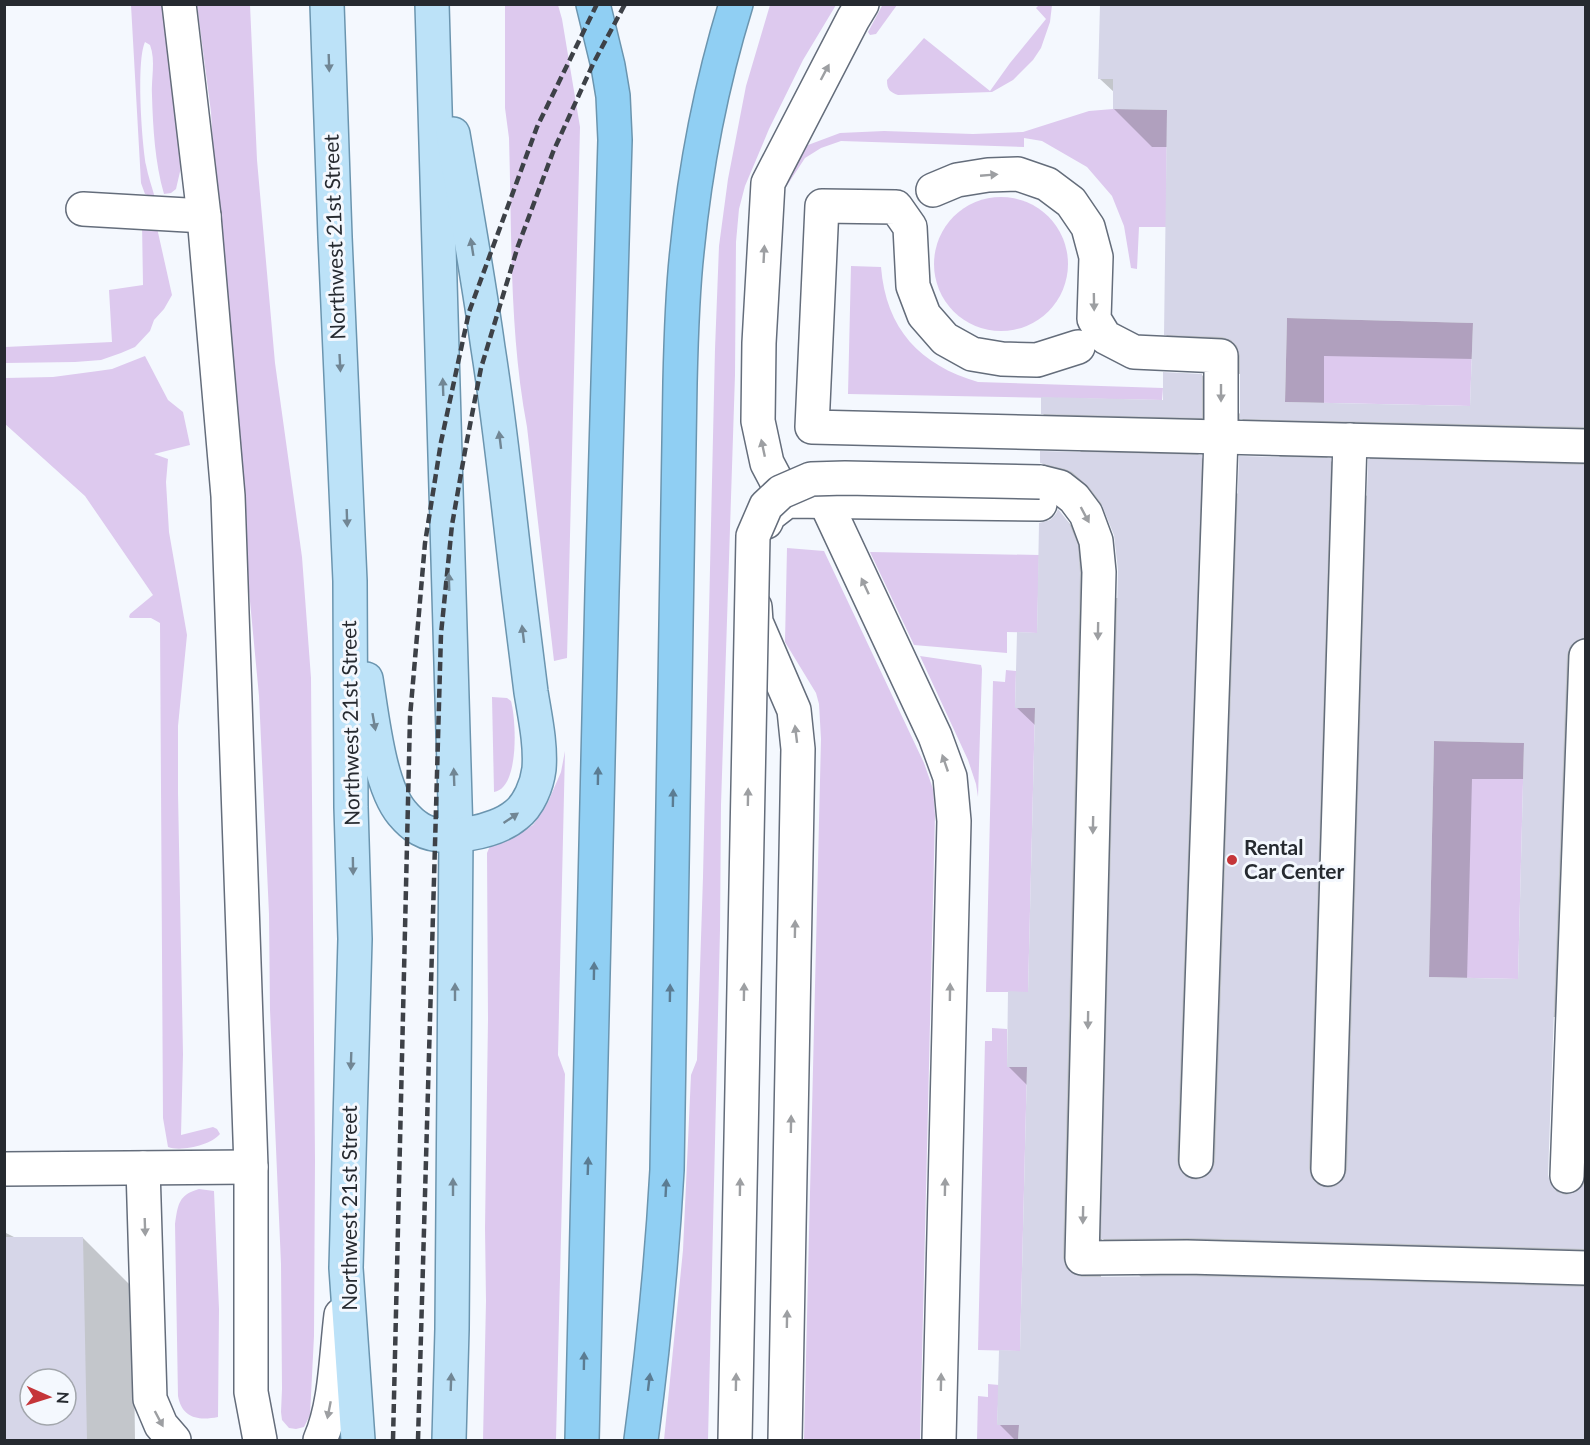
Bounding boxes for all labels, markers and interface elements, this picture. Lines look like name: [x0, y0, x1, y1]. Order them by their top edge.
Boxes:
one-way arrow: [324, 53, 334, 72]
one-way arrow: [820, 64, 830, 81]
street label: Northwest 21st Street: [317, 133, 350, 340]
one-way arrow: [980, 170, 999, 180]
one-way arrow: [467, 237, 476, 256]
one-way arrow: [760, 244, 769, 263]
one-way arrow: [1089, 292, 1099, 311]
one-way arrow: [336, 353, 345, 372]
one-way arrow: [438, 378, 448, 397]
one-way arrow: [1216, 383, 1226, 402]
one-way arrow: [495, 430, 504, 449]
one-way arrow: [758, 439, 768, 457]
one-way arrow: [1080, 507, 1090, 524]
one-way arrow: [343, 508, 352, 527]
one-way arrow: [444, 573, 453, 592]
one-way arrow: [860, 577, 869, 594]
street label: Northwest 21st Street: [335, 620, 364, 826]
one-way arrow: [1093, 621, 1102, 640]
one-way arrow: [518, 624, 528, 643]
one-way arrow: [369, 712, 378, 731]
one-way arrow: [792, 725, 801, 744]
one-way arrow: [939, 754, 949, 772]
one-way arrow: [594, 767, 603, 786]
one-way arrow: [449, 768, 459, 787]
one-way arrow: [743, 788, 752, 807]
one-way arrow: [669, 789, 678, 808]
one-way arrow: [502, 812, 518, 824]
one-way arrow: [1088, 816, 1097, 835]
place label: Rental Car Center: [1244, 834, 1345, 883]
marker: Rental Car Center: [1225, 853, 1239, 867]
one-way arrow: [348, 856, 358, 875]
one-way arrow: [790, 920, 799, 939]
one-way arrow: [589, 962, 599, 981]
one-way arrow: [450, 983, 460, 1002]
one-way arrow: [739, 983, 749, 1002]
one-way arrow: [945, 983, 955, 1002]
one-way arrow: [666, 984, 675, 1003]
one-way arrow: [1083, 1011, 1093, 1030]
one-way arrow: [347, 1051, 356, 1070]
street label: Northwest 21st Street: [336, 1105, 361, 1311]
one-way arrow: [786, 1115, 796, 1134]
one-way arrow: [583, 1157, 593, 1176]
one-way arrow: [448, 1178, 458, 1197]
one-way arrow: [735, 1178, 745, 1197]
one-way arrow: [941, 1178, 950, 1197]
one-way arrow: [661, 1179, 670, 1198]
one-way arrow: [1078, 1206, 1088, 1225]
one-way arrow: [140, 1217, 149, 1236]
one-way arrow: [783, 1310, 792, 1329]
one-way arrow: [579, 1352, 588, 1371]
north arrow: [18, 1367, 78, 1427]
one-way arrow: [446, 1373, 455, 1392]
one-way arrow: [644, 1373, 653, 1392]
one-way arrow: [731, 1373, 741, 1392]
one-way arrow: [936, 1373, 945, 1392]
text: N: [54, 1391, 73, 1404]
one-way arrow: [324, 1400, 333, 1419]
one-way arrow: [154, 1411, 164, 1428]

